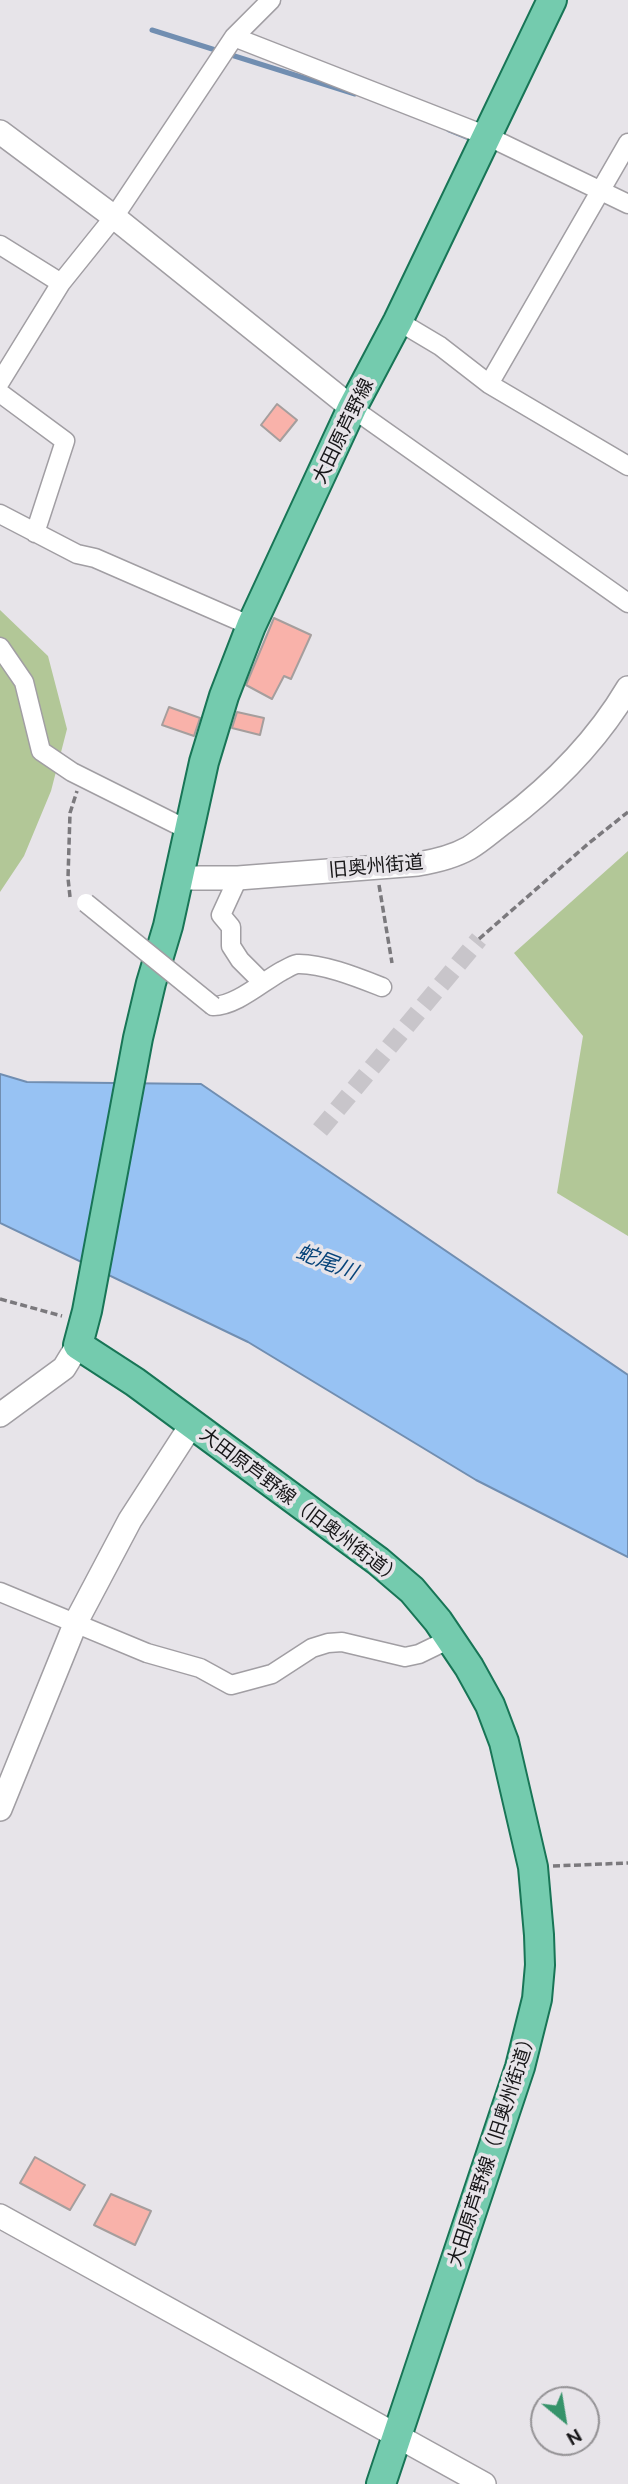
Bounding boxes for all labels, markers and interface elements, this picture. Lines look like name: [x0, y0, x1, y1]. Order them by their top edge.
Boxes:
street label: 大田原芦野線: [308, 375, 378, 487]
street label: 旧奥州街道: [328, 851, 424, 881]
water label: 蛇尾川: [293, 1239, 361, 1285]
street label: 大田原芦野線（旧奥州街道）: [196, 1423, 406, 1589]
street label: 大田原芦野線（旧奥州街道）: [443, 2027, 541, 2269]
north arrow: [530, 2386, 600, 2456]
text: N: [563, 2424, 586, 2451]

